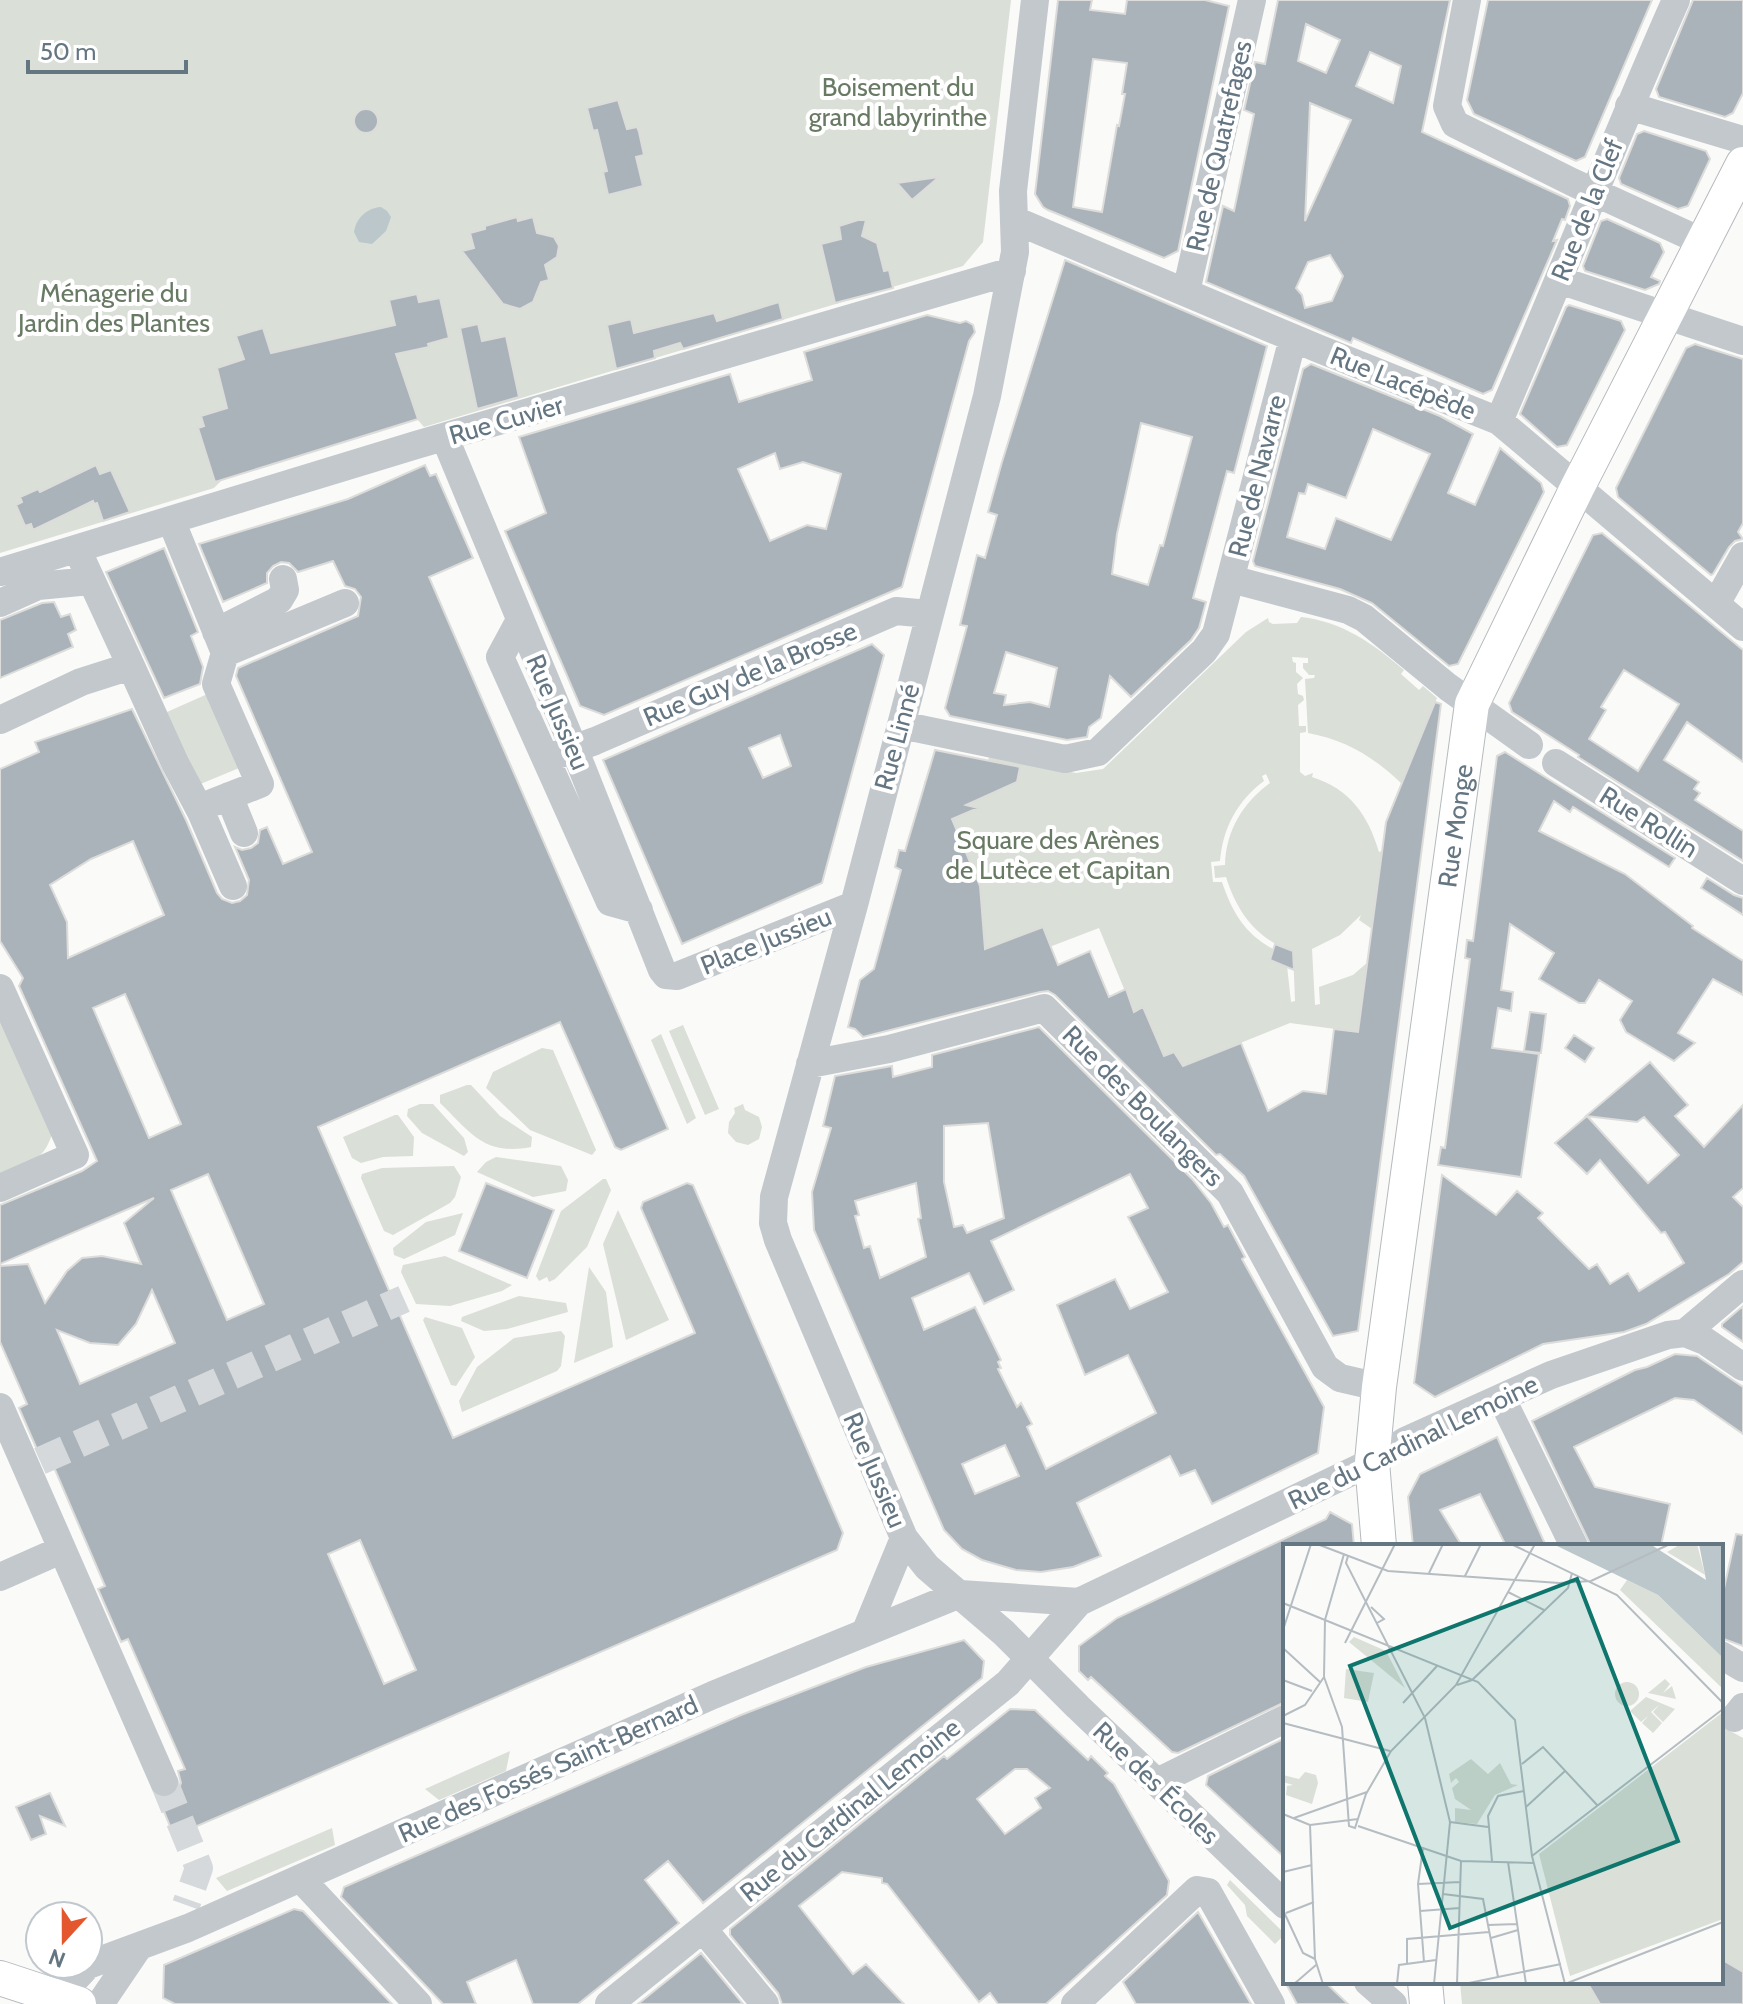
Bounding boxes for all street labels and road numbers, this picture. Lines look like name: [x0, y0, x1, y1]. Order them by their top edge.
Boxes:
street label: Rue de Quatrefages: [1179, 37, 1259, 255]
street label: Rue de la Clef: [1544, 134, 1630, 286]
street label: Rue Lacépède: [1326, 339, 1480, 427]
street label: Rue Cuvier: [445, 388, 568, 452]
street label: Rue de Navarre: [1221, 391, 1293, 561]
street label: Rue Guy de la Brosse: [639, 615, 861, 733]
street label: Rue Jussieu: [519, 650, 597, 774]
street label: Rue Linné: [867, 680, 927, 794]
street label: Rue Monge: [1431, 762, 1480, 889]
street label: Rue Rollin: [1594, 779, 1704, 865]
street label: Place Jussieu: [696, 900, 836, 982]
street label: Rue des Boulangers: [1056, 1019, 1230, 1193]
street label: Rue du Cardinal Lemoine: [1283, 1368, 1543, 1516]
street label: Rue Jussieu: [836, 1408, 914, 1532]
street label: Rue des Fossés Saint-Bernard: [393, 1688, 703, 1850]
street label: Rue du Cardinal Lemoine: [733, 1711, 967, 1909]
street label: Rue des Écoles: [1086, 1715, 1226, 1851]

